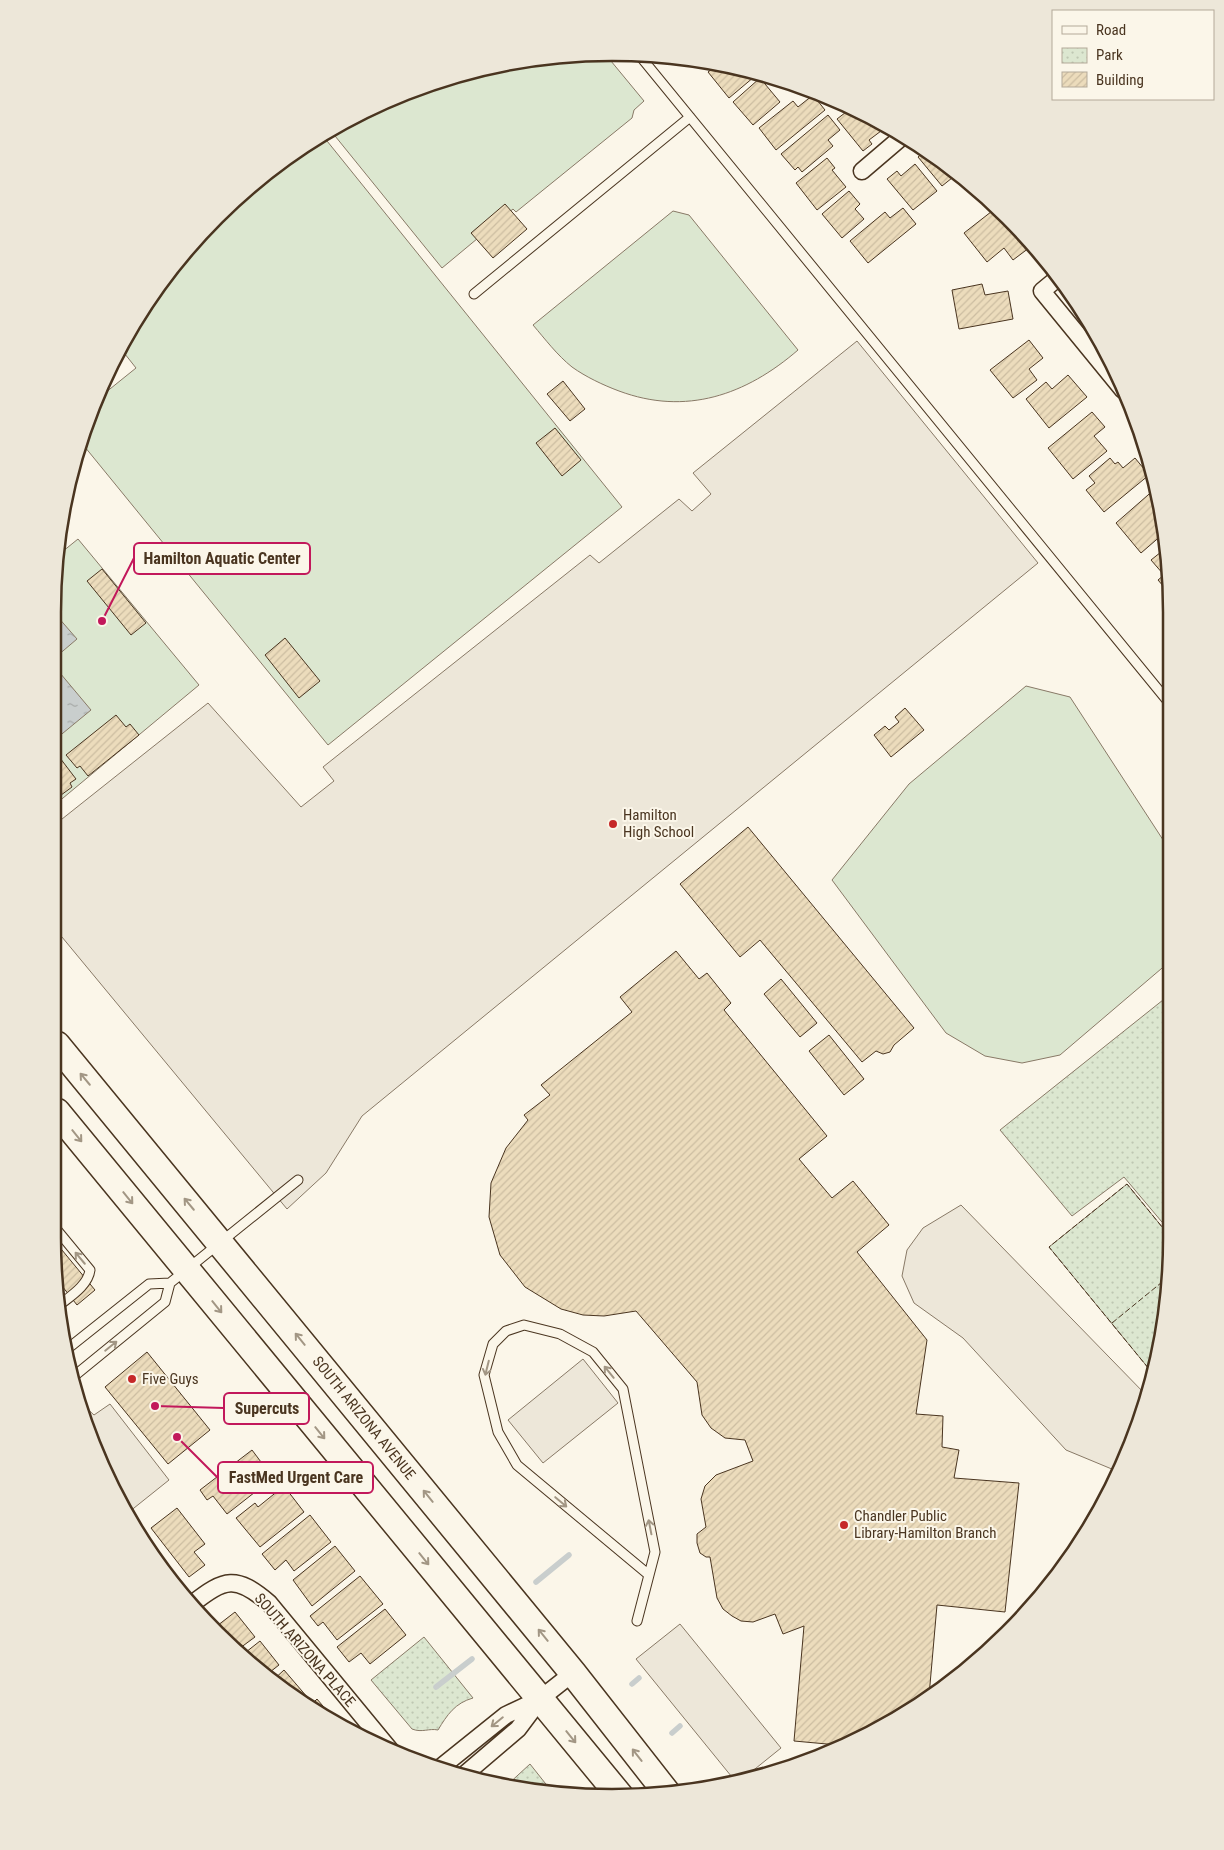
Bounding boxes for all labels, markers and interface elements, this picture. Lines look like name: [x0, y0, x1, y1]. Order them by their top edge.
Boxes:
legend: [1052, 10, 1214, 100]
text: Road: [1096, 21, 1126, 39]
text: Park: [1096, 46, 1123, 64]
text: Building: [1096, 71, 1144, 89]
callout: Hamilton Aquatic Center: [134, 543, 310, 574]
text: Hamilton Aquatic Center: [144, 549, 300, 568]
place label: Hamilton High School: [623, 806, 694, 841]
marker: Hamilton High School: [607, 818, 619, 830]
one-way arrow: [80, 1073, 91, 1086]
one-way arrow: [72, 1129, 83, 1142]
one-way arrow: [122, 1191, 133, 1204]
one-way arrow: [183, 1198, 194, 1211]
one-way arrow: [75, 1252, 86, 1265]
one-way arrow: [212, 1301, 223, 1314]
one-way arrow: [294, 1333, 305, 1346]
one-way arrow: [104, 1341, 117, 1352]
street label: SOUTH ARIZONA AVENUE: [309, 1353, 419, 1483]
one-way arrow: [481, 1359, 491, 1375]
one-way arrow: [604, 1366, 615, 1379]
place label: Five Guys: [142, 1370, 199, 1388]
marker: Five Guys: [126, 1373, 138, 1385]
callout: Supercuts: [224, 1393, 309, 1424]
text: Supercuts: [235, 1399, 299, 1418]
one-way arrow: [315, 1426, 326, 1439]
callout: FastMed Urgent Care: [218, 1462, 373, 1493]
text: FastMed Urgent Care: [229, 1468, 364, 1487]
one-way arrow: [423, 1490, 434, 1503]
one-way arrow: [555, 1497, 568, 1508]
place label: Chandler Public Library-Hamilton Branch: [854, 1507, 996, 1542]
marker: Chandler Public Library-Hamilton Branch: [838, 1519, 850, 1531]
one-way arrow: [645, 1520, 655, 1536]
one-way arrow: [418, 1552, 429, 1565]
street label: SOUTH ARIZONA PLACE: [251, 1590, 359, 1710]
one-way arrow: [537, 1629, 548, 1642]
one-way arrow: [491, 1716, 504, 1727]
one-way arrow: [566, 1730, 577, 1743]
one-way arrow: [632, 1749, 643, 1762]

